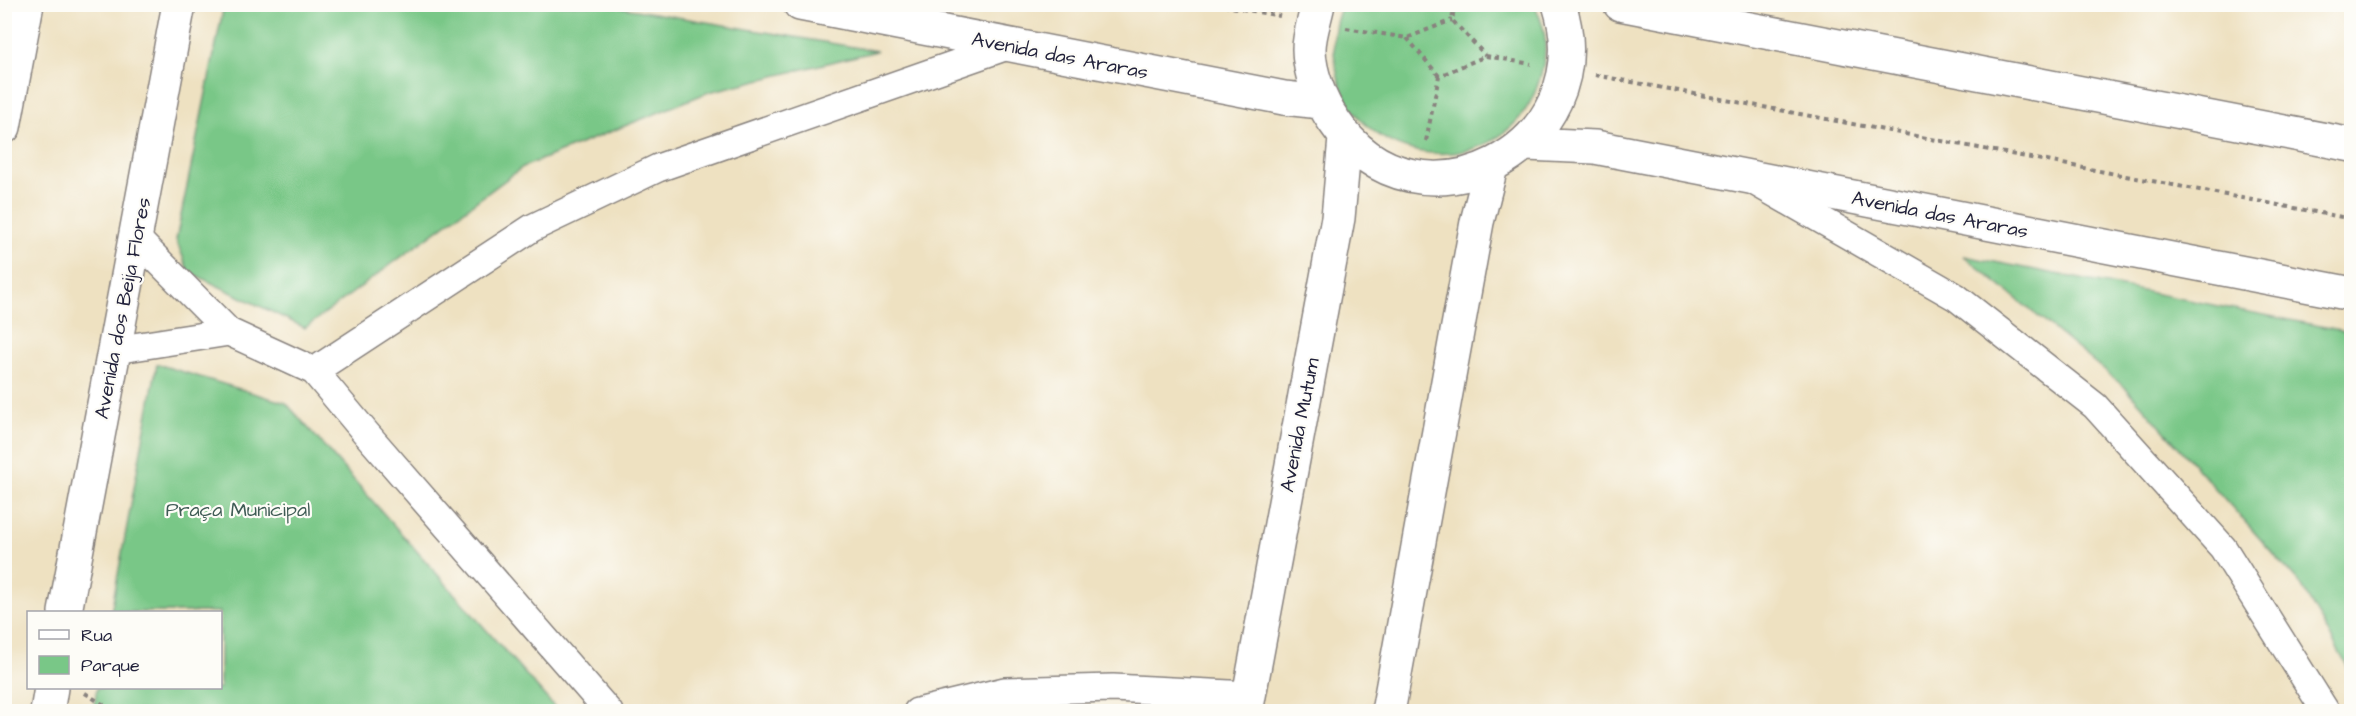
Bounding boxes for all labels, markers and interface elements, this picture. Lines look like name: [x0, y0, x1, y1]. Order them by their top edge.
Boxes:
street label: Avenida das Araras: [969, 25, 1150, 87]
street label: Avenida das Araras: [1849, 184, 2030, 246]
street label: Avenida dos Beija Flores: [88, 195, 158, 421]
street label: Avenida Mutum: [1273, 355, 1327, 495]
park label: Praça Municipal: [166, 496, 310, 524]
legend: [27, 611, 222, 689]
text: Rua: [81, 623, 112, 648]
text: Parque: [81, 653, 140, 678]

